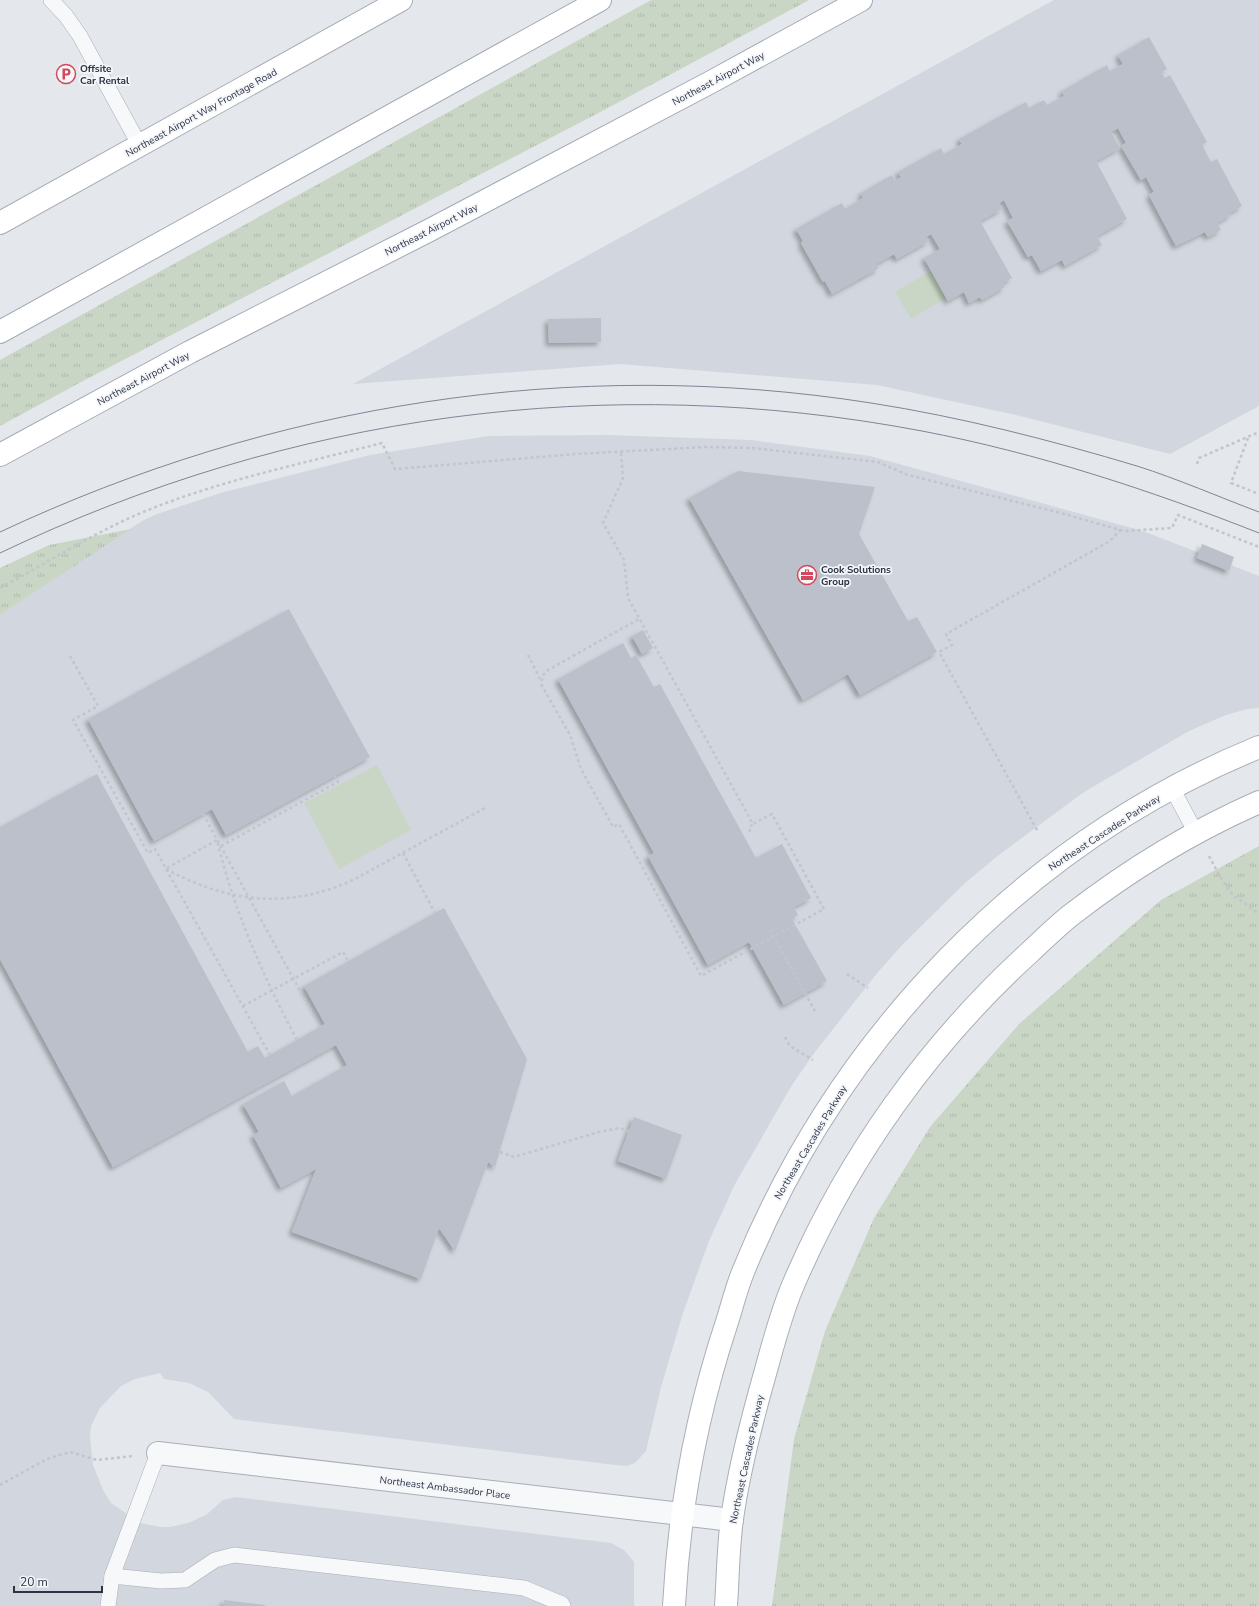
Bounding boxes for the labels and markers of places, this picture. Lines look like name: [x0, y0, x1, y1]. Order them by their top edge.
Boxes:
place label: Offsite Car Rental: [80, 62, 130, 88]
parking icon: Offsite Car Rental: [55, 63, 77, 85]
place label: Cook Solutions Group: [821, 563, 891, 589]
office icon: Cook Solutions Group: [796, 564, 818, 586]

